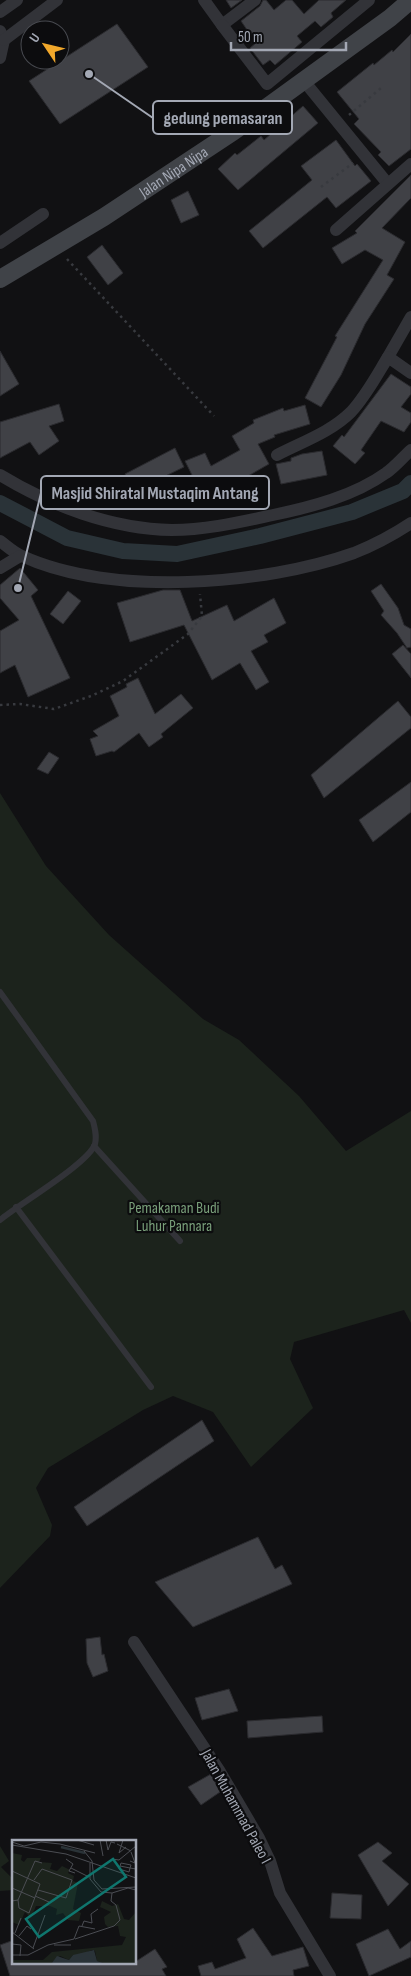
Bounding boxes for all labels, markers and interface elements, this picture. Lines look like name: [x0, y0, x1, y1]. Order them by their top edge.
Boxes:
north arrow: [20, 20, 70, 70]
scale bar: [231, 20, 346, 52]
text: 50 m: [238, 28, 263, 47]
text: U: [26, 30, 44, 46]
callout: gedung pemasaran: [153, 101, 292, 134]
text: gedung pemasaran: [163, 108, 283, 129]
street label: Jalan Nipa Nipa: [135, 143, 212, 203]
callout: Masjid Shiratal Mustaqim Antang: [41, 476, 269, 509]
text: Masjid Shiratal Mustaqim Antang: [51, 483, 259, 504]
park label: Pemakaman Budi Luhur Pannara: [128, 1199, 220, 1236]
street label: Jalan Muhammad Paleo I: [196, 1745, 275, 1867]
inset map: [12, 1840, 136, 1964]

